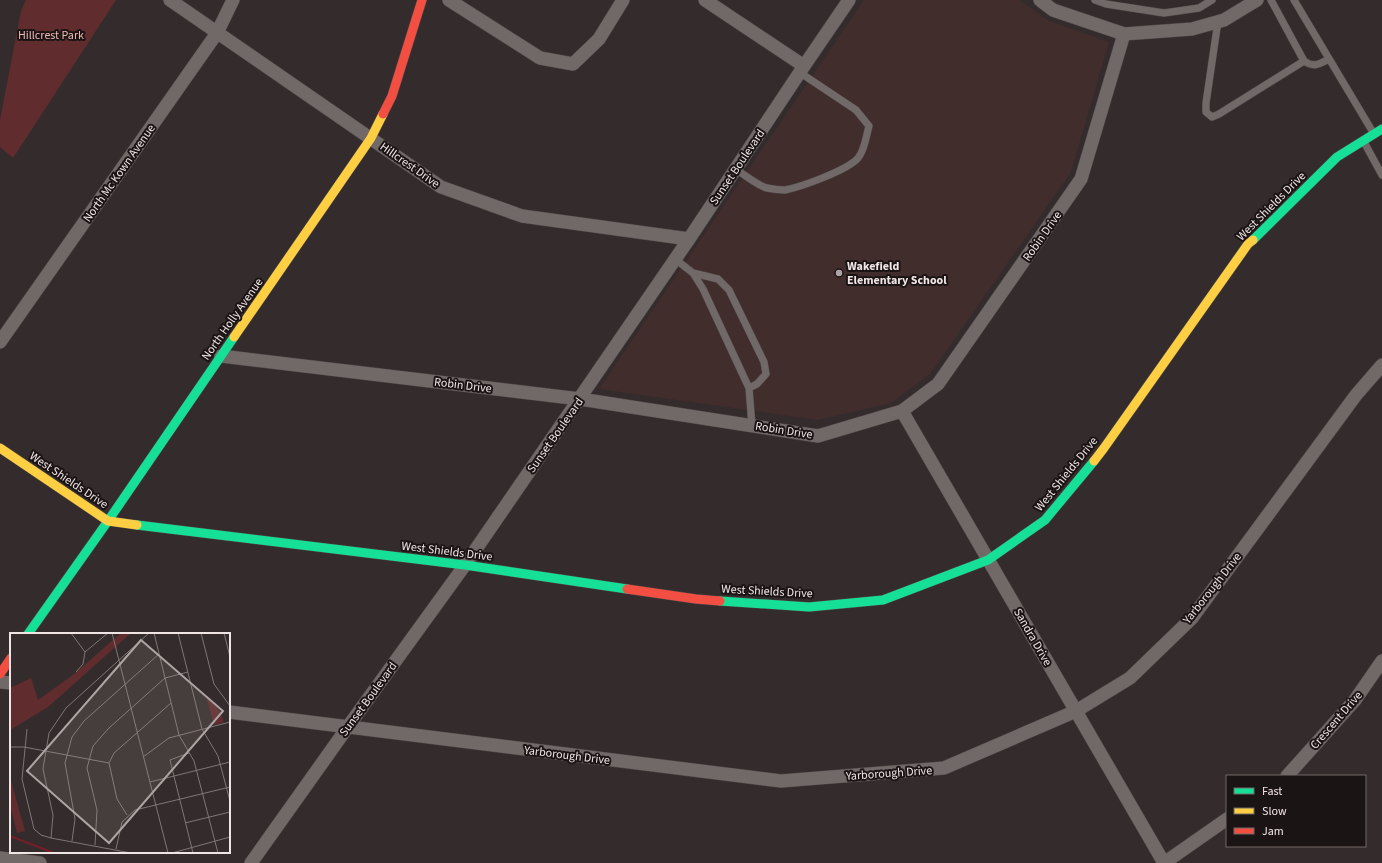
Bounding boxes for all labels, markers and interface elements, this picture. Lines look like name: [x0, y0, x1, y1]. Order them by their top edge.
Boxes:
park label: Hillcrest Park: [18, 27, 84, 44]
street label: North Mc Kown Avenue: [79, 121, 160, 226]
street label: Sunset Boulevard: [706, 126, 769, 209]
street label: Hillcrest Drive: [376, 138, 443, 192]
street label: West Shields Drive: [1233, 168, 1310, 245]
street label: Robin Drive: [1019, 208, 1066, 265]
place label: Wakefield Elementary School: [847, 258, 947, 289]
marker: Wakefield Elementary School: [834, 268, 844, 278]
street label: North Holly Avenue: [198, 275, 267, 364]
street label: Robin Drive: [433, 374, 493, 397]
street label: Sunset Boulevard: [523, 394, 588, 476]
street label: Robin Drive: [754, 418, 814, 443]
street label: West Shields Drive: [1031, 433, 1102, 515]
street label: West Shields Drive: [26, 448, 111, 513]
street label: West Shields Drive: [400, 537, 493, 566]
street label: Yarborough Drive: [1179, 549, 1246, 628]
street label: West Shields Drive: [721, 581, 813, 602]
street label: Sandra Drive: [1009, 605, 1056, 669]
inset map: [10, 633, 230, 853]
street label: Sunset Boulevard: [336, 659, 401, 740]
street label: Crescent Drive: [1306, 688, 1366, 753]
street label: Yarborough Drive: [522, 742, 611, 769]
street label: Yarborough Drive: [844, 762, 933, 785]
legend: [1226, 775, 1366, 847]
text: Fast: [1262, 783, 1282, 800]
text: Slow: [1262, 803, 1287, 820]
text: Jam: [1262, 823, 1284, 840]

